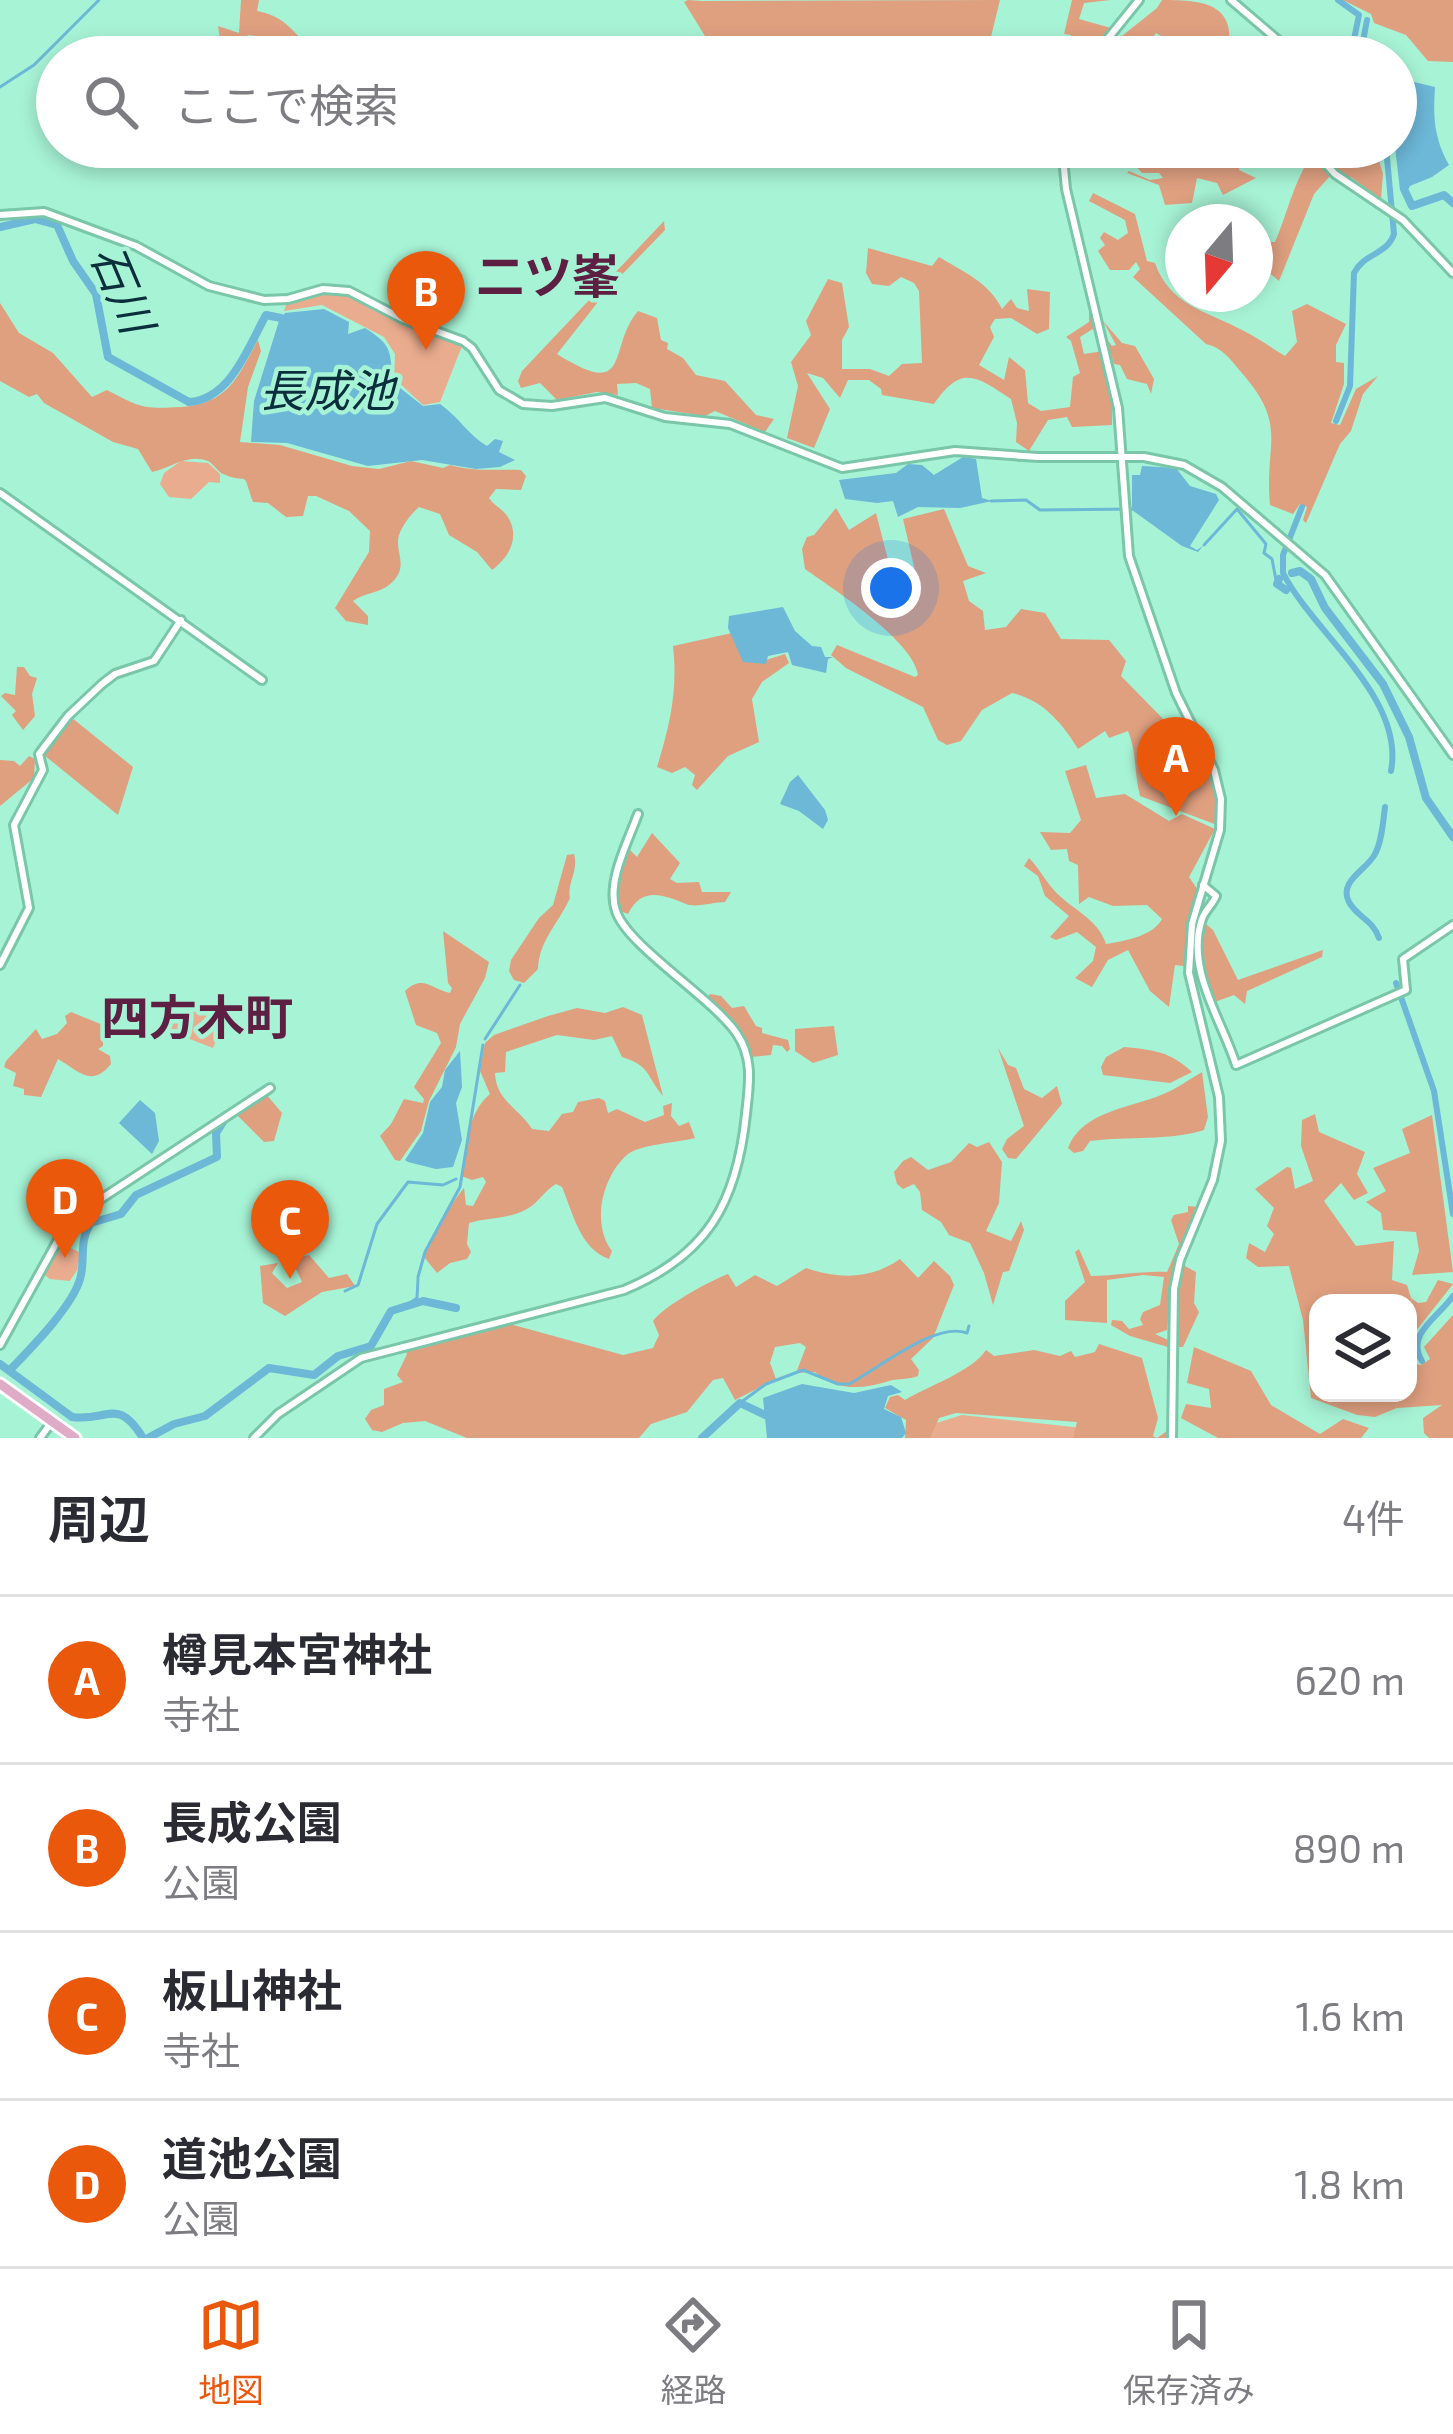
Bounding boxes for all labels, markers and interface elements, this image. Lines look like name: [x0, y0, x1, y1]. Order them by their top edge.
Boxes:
search box: [36, 36, 1417, 168]
icon: search: [78, 69, 144, 135]
text: ここで検索: [174, 77, 399, 131]
north arrow: [1165, 204, 1273, 312]
water label: 石川: [81, 236, 168, 344]
district label: 二ツ峯: [476, 246, 620, 304]
pin: B: [387, 251, 465, 350]
water label: 長成池: [259, 362, 398, 416]
your location: [861, 558, 921, 618]
pin: A: [1137, 717, 1215, 816]
district label: 四方木町: [101, 987, 293, 1045]
pin: D: [26, 1159, 104, 1258]
pin: C: [251, 1180, 329, 1279]
map controls: [1309, 1294, 1417, 1402]
button: layers: [1309, 1294, 1417, 1402]
text: 周辺: [48, 1487, 150, 1548]
text: 4件: [1342, 1494, 1405, 1541]
text: 樽見本宮神社: [162, 1626, 432, 1680]
text: A: [74, 1656, 100, 1703]
text: 620 m: [1294, 1656, 1405, 1703]
text: 寺社: [162, 1690, 240, 1737]
text: 長成公園: [162, 1794, 342, 1848]
text: B: [75, 1824, 99, 1871]
text: 890 m: [1293, 1824, 1405, 1871]
text: 公園: [162, 1858, 240, 1905]
text: 板山神社: [162, 1962, 342, 2016]
text: C: [76, 1992, 98, 2039]
text: 1.6 km: [1296, 1992, 1405, 2039]
text: 寺社: [162, 2026, 240, 2073]
text: 道池公園: [162, 2130, 342, 2184]
text: D: [74, 2160, 100, 2207]
text: 1.8 km: [1294, 2160, 1405, 2207]
text: 公園: [162, 2194, 240, 2241]
tab: 地図: [198, 2292, 264, 2412]
tab: 経路: [660, 2292, 726, 2412]
tab: 保存済み: [1123, 2292, 1255, 2412]

